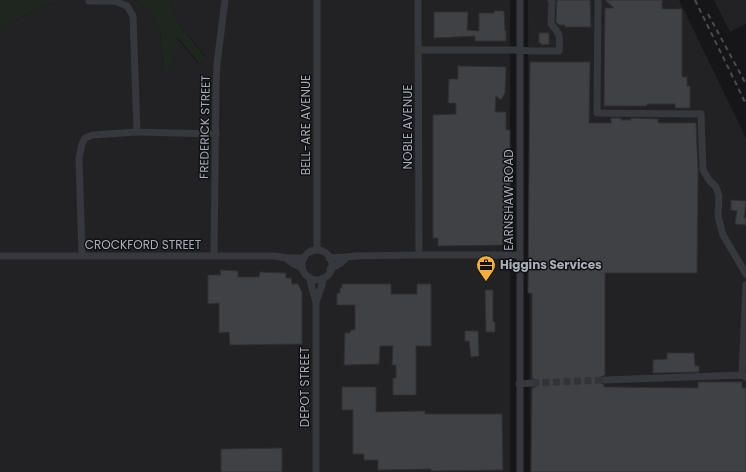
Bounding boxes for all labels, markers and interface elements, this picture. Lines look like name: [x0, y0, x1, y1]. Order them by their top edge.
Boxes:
street label: FREDERICK STREET: [195, 75, 214, 179]
street label: BELL-ARE AVENUE: [297, 75, 314, 175]
street label: NOBLE AVENUE: [399, 85, 416, 169]
street label: EARNSHAW ROAD: [500, 149, 517, 251]
street label: CROCKFORD STREET: [85, 236, 202, 253]
office icon: Higgins Services: [475, 254, 497, 282]
place label: Higgins Services: [500, 256, 602, 273]
street label: DEPOT STREET: [296, 346, 313, 427]

